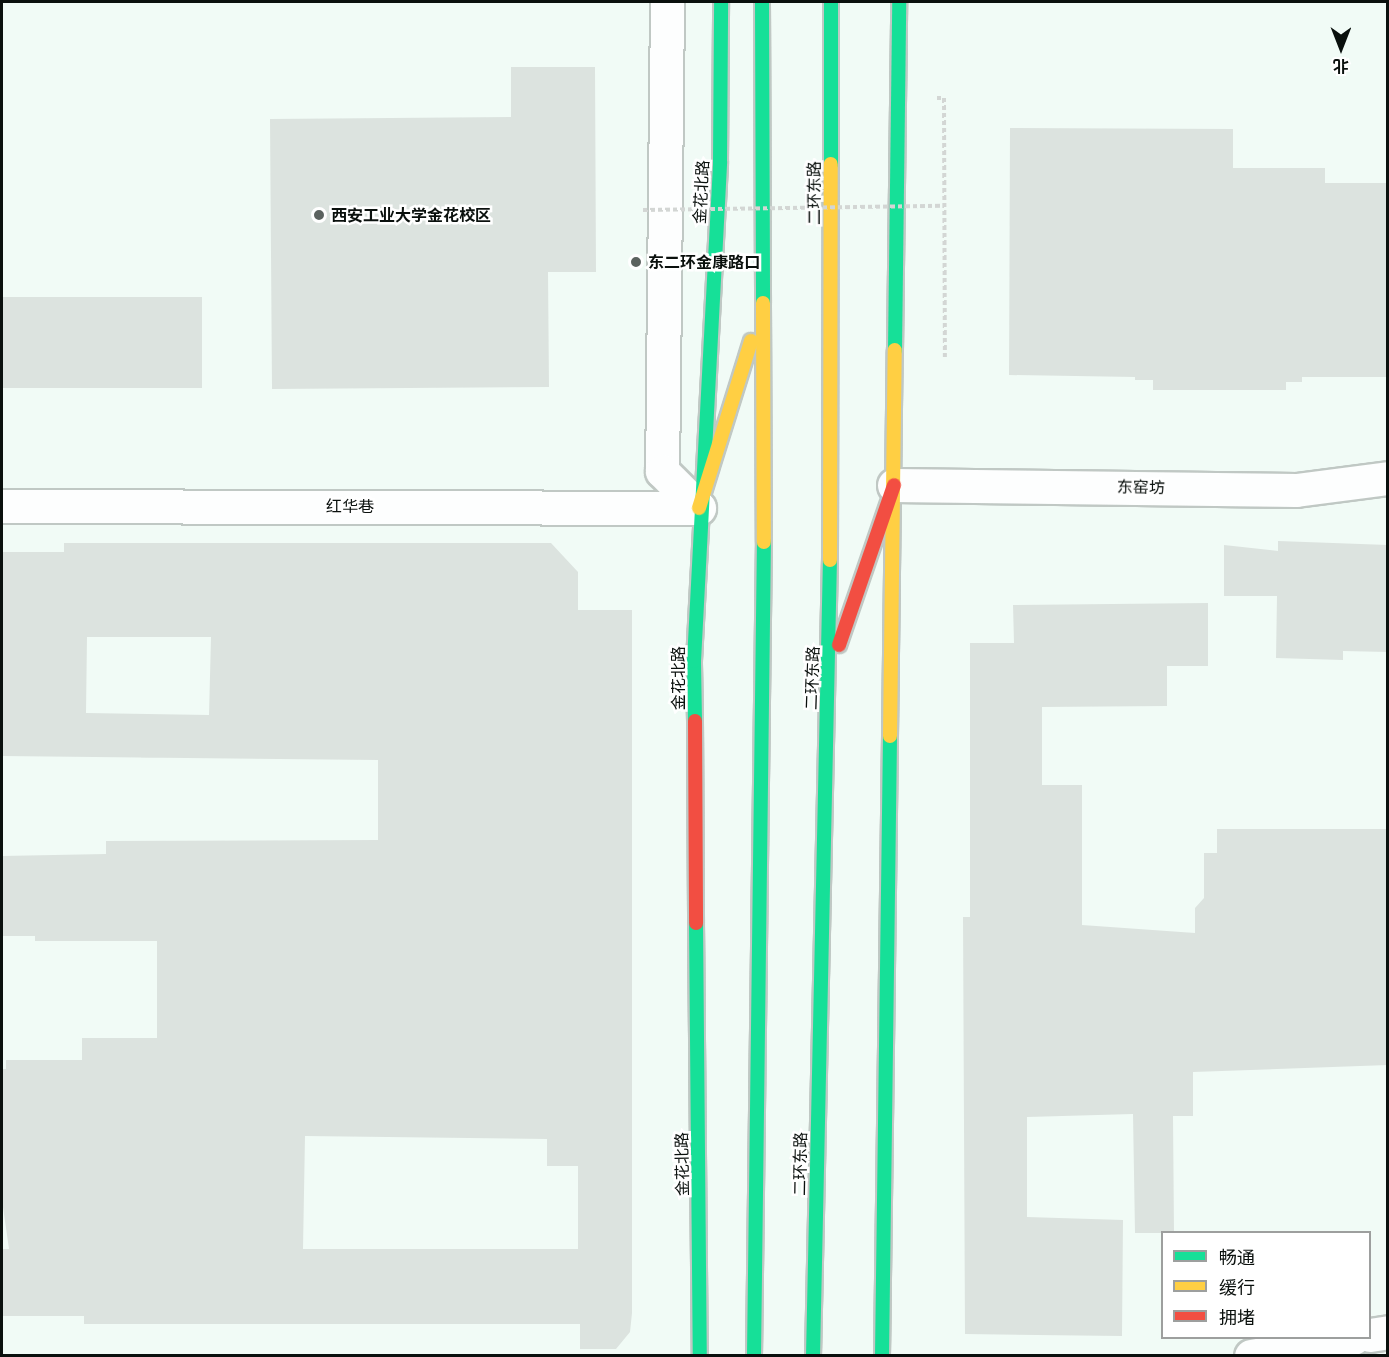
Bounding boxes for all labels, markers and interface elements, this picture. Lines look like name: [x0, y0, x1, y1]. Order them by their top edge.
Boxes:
north arrow: [1311, 18, 1371, 78]
text: 北: [1333, 56, 1349, 76]
street label: 金花北路: [690, 160, 712, 224]
street label: 二环东路: [804, 161, 824, 225]
place label: 西安工业大学金花校区: [331, 205, 491, 225]
marker: 西安工业大学金花校区: [312, 208, 326, 222]
place label: 东二环金康路口: [648, 252, 760, 272]
marker: 东二环金康路口: [629, 255, 643, 269]
street label: 东窑坊: [1117, 477, 1165, 497]
street label: 红华巷: [326, 496, 374, 516]
street label: 金花北路: [668, 646, 688, 710]
street label: 二环东路: [801, 646, 823, 710]
street label: 金花北路: [672, 1132, 692, 1196]
street label: 二环东路: [790, 1132, 810, 1196]
legend: [1161, 1231, 1371, 1339]
text: 畅通: [1219, 1246, 1255, 1269]
text: 缓行: [1219, 1276, 1255, 1299]
text: 拥堵: [1219, 1306, 1255, 1329]

